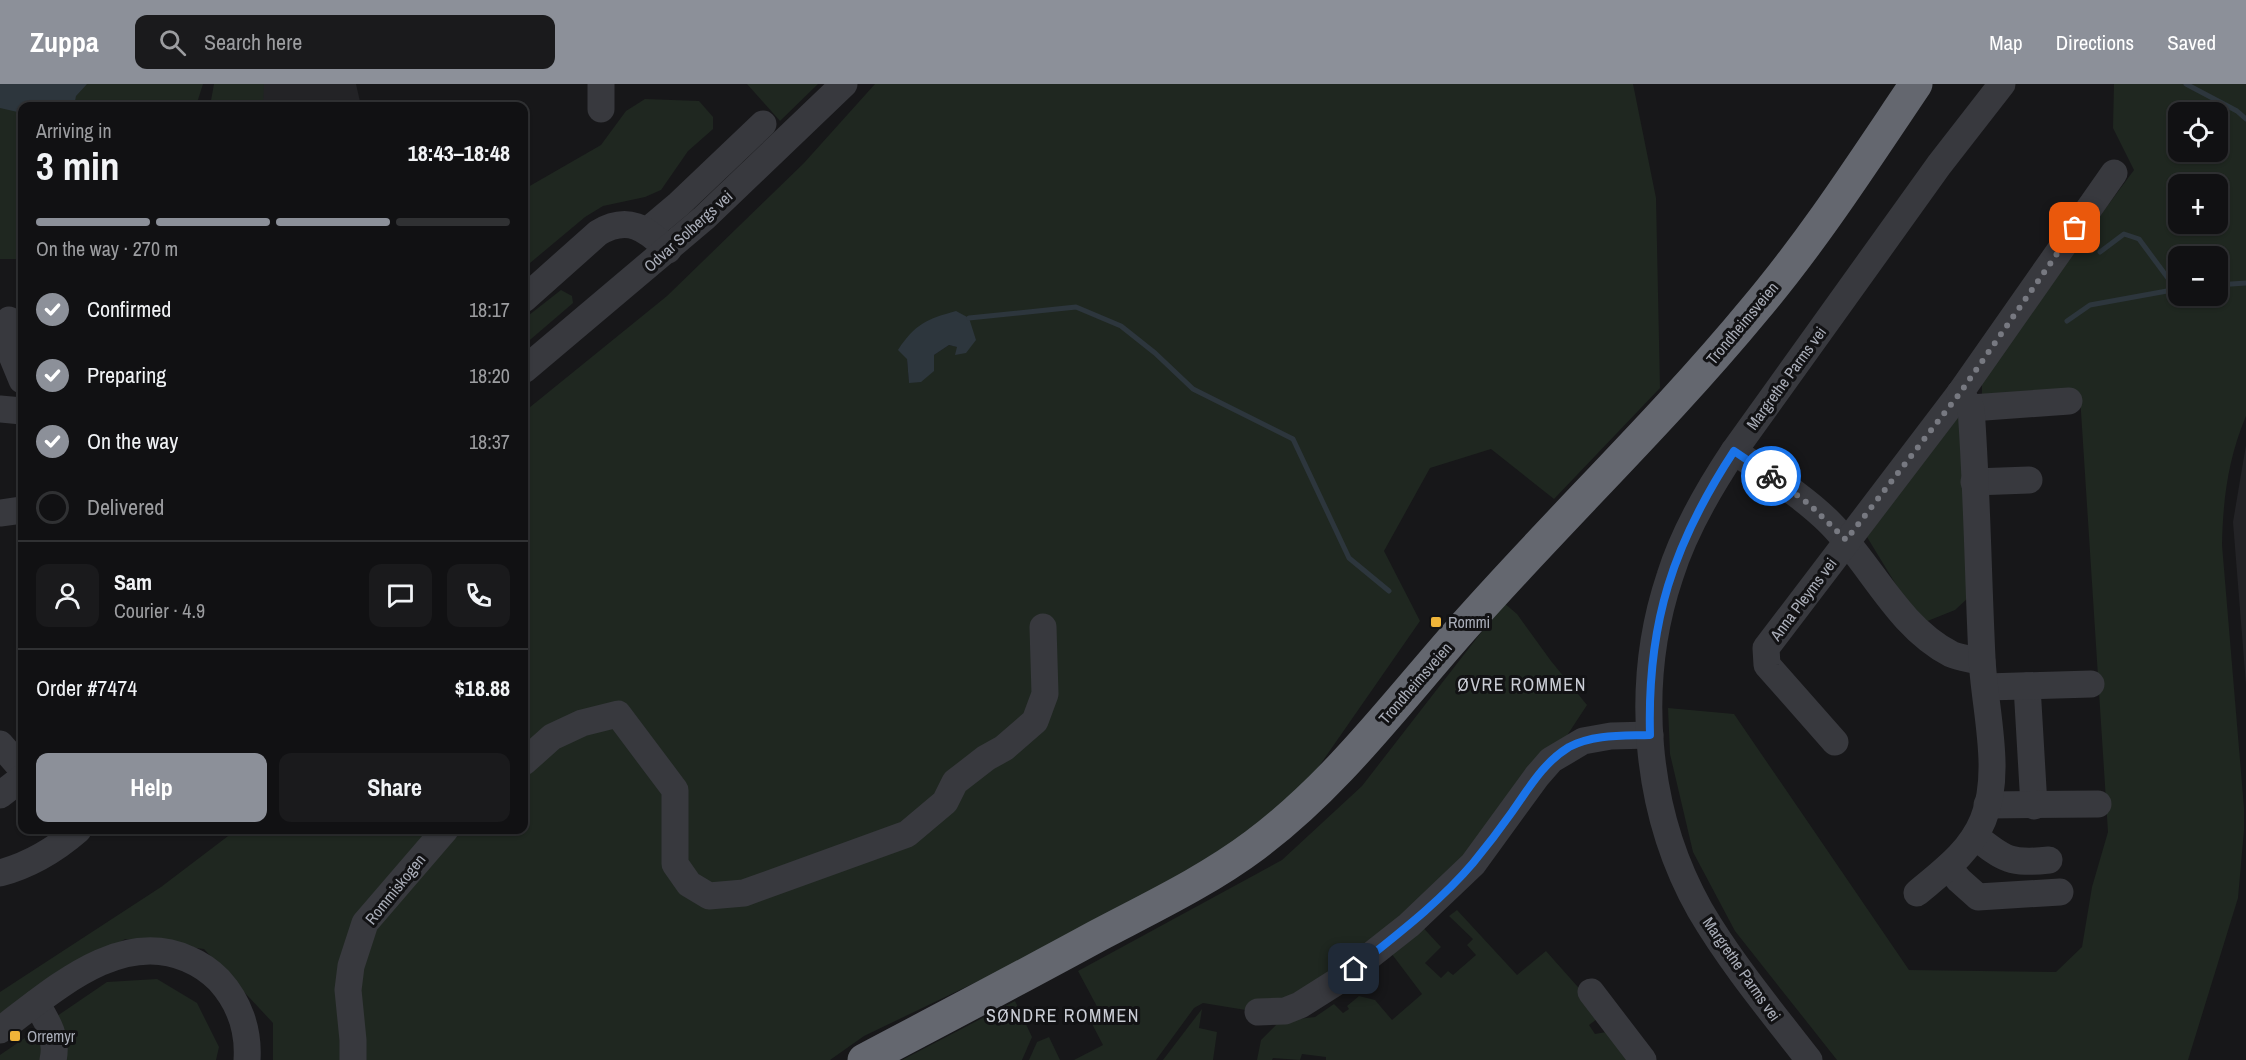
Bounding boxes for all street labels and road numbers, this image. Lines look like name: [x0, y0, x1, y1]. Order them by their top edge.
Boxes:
street label: Odvar Solbergs vei: [639, 185, 737, 277]
street label: Trondheimsveien: [1701, 277, 1783, 369]
street label: Margrethe Parms vei: [1741, 322, 1831, 434]
street label: Anna Pleyms vei: [1764, 553, 1841, 646]
street label: Trondheimsveien: [1373, 637, 1457, 729]
street label: Rommiskogen: [360, 849, 430, 929]
street label: Margrethe Parms vei: [1698, 913, 1786, 1025]

